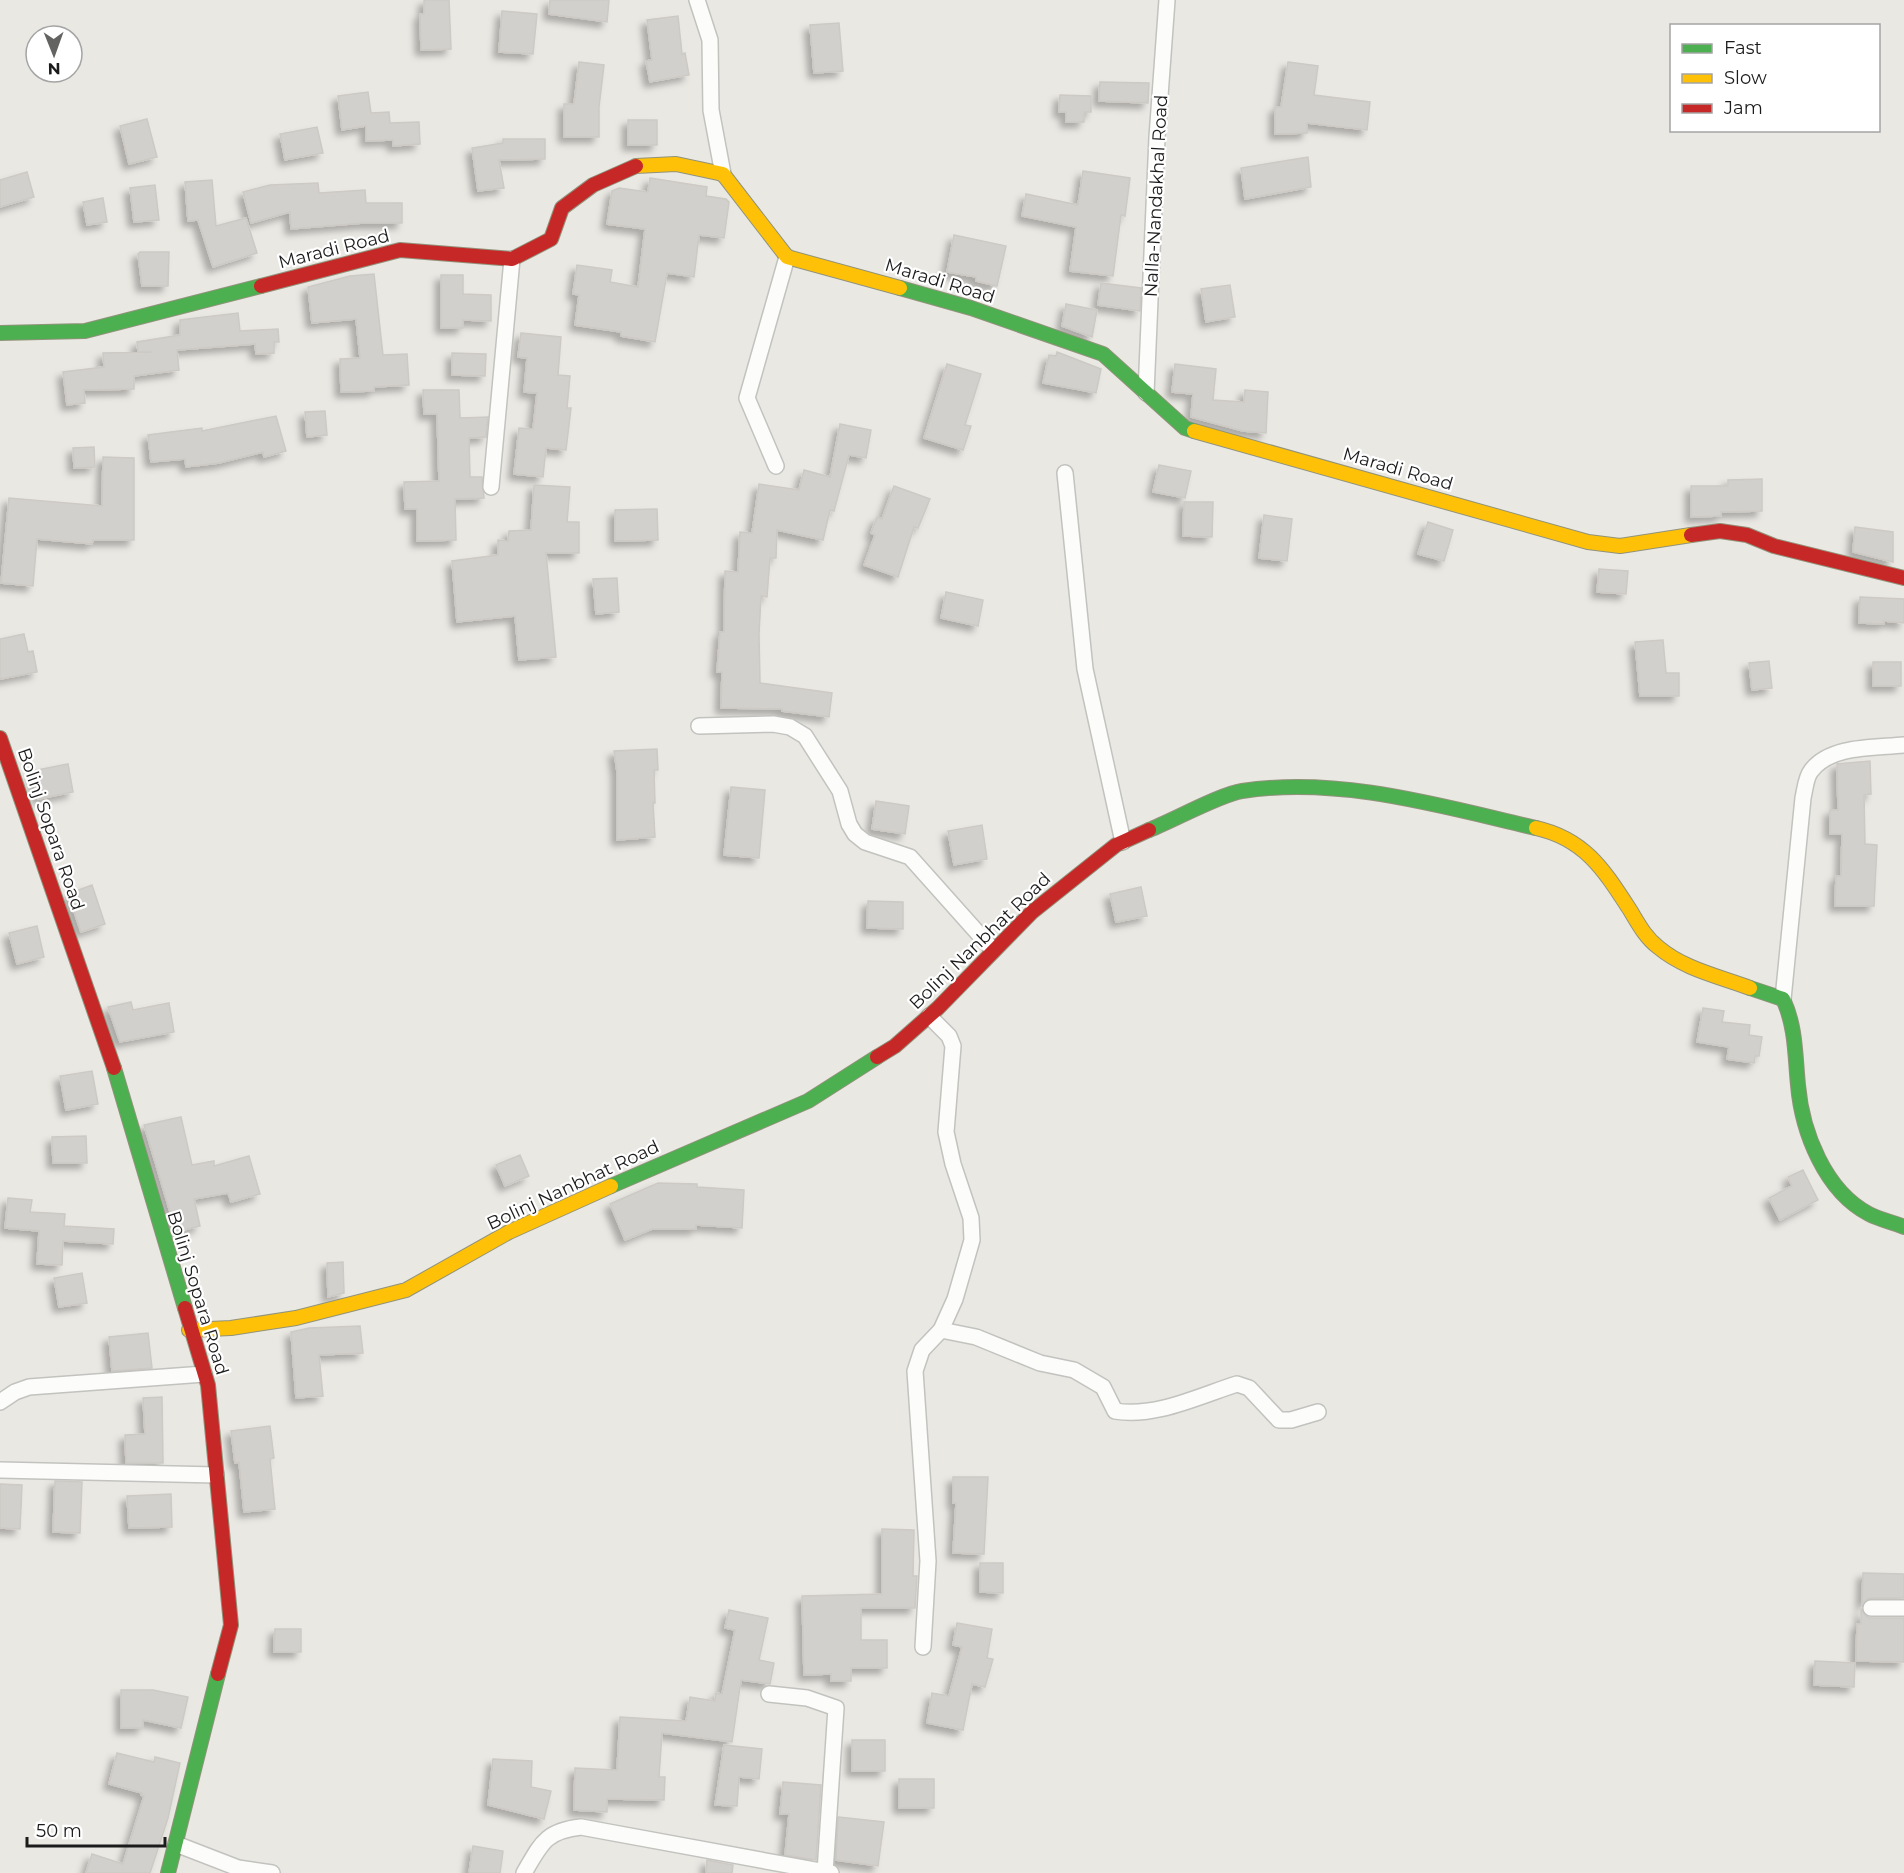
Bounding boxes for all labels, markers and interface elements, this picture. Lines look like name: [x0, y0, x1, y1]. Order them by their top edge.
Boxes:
north arrow: [24, 24, 84, 84]
legend: [1670, 24, 1880, 132]
text: Fast: [1724, 37, 1762, 59]
text: N: [48, 59, 61, 78]
text: Slow: [1724, 67, 1767, 89]
street label: Nalla-Nandakhal Road: [1140, 94, 1172, 298]
text: Jam: [1723, 97, 1763, 119]
street label: Maradi Road: [276, 225, 392, 273]
street label: Maradi Road: [882, 254, 998, 308]
street label: Maradi Road: [1340, 443, 1456, 495]
street label: Bolinj Sopara Road: [13, 745, 89, 913]
street label: Bolinj Nanbhat Road: [905, 868, 1055, 1014]
street label: Bolinj Nanbhat Road: [483, 1135, 663, 1235]
street label: Bolinj Sopara Road: [163, 1208, 233, 1378]
scale bar: [27, 1810, 165, 1848]
text: 50 m: [36, 1820, 82, 1842]

